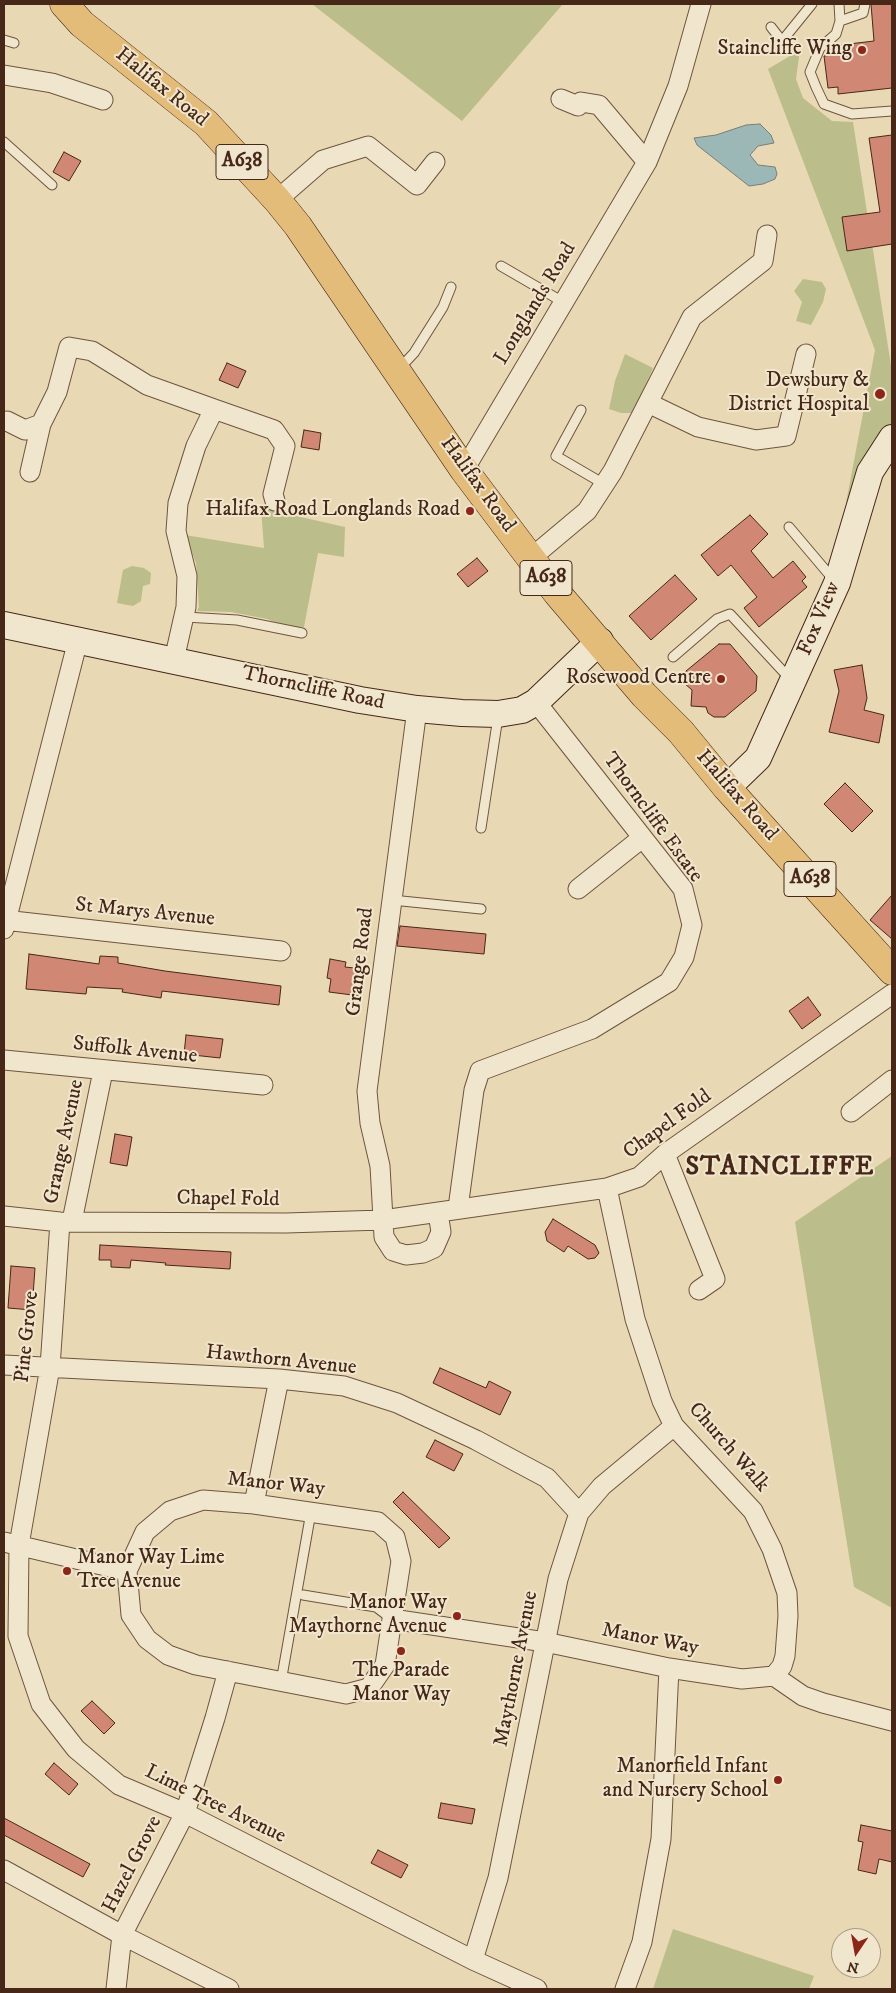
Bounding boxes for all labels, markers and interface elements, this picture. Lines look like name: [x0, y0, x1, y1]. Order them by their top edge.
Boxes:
place label: Staincliffe Wing: [718, 37, 852, 63]
street label: Halifax Road: [109, 43, 213, 133]
marker: Staincliffe Wing: [856, 44, 868, 56]
road number: A638: [216, 144, 268, 180]
street label: Longlands Road: [490, 238, 582, 370]
place label: Dewsbury & District Hospital: [728, 369, 869, 419]
marker: Dewsbury & District Hospital: [873, 387, 887, 401]
street label: Halifax Road: [434, 432, 520, 538]
place label: Halifax Road Longlands Road: [205, 498, 460, 524]
marker: Halifax Road Longlands Road: [464, 505, 476, 517]
road number: A638: [520, 560, 572, 596]
street label: Fox View: [793, 578, 847, 660]
street label: Thorncliffe Road: [240, 662, 386, 716]
place label: Rosewood Centre: [566, 666, 711, 692]
marker: Rosewood Centre: [715, 673, 727, 685]
street label: Halifax Road: [690, 745, 782, 847]
street label: Thorncliffe Estate: [596, 748, 708, 888]
road number: A638: [784, 862, 836, 896]
street label: St Marys Avenue: [74, 893, 216, 933]
street label: Grange Road: [342, 906, 380, 1018]
street label: Suffolk Avenue: [72, 1032, 198, 1070]
street label: Grange Avenue: [40, 1078, 90, 1206]
street label: Chapel Fold: [619, 1085, 717, 1165]
district label: STAINCLIFFE: [684, 1153, 876, 1185]
street label: Chapel Fold: [176, 1187, 280, 1213]
street label: Pine Grove: [11, 1290, 45, 1384]
street label: Hawthorn Avenue: [204, 1341, 358, 1381]
street label: Church Walk: [682, 1398, 774, 1498]
street label: Manor Way: [226, 1467, 326, 1503]
place label: Manor Way Lime Tree Avenue: [77, 1546, 225, 1596]
marker: Manor Way Lime Tree Avenue: [61, 1565, 73, 1577]
street label: Maythorne Avenue: [490, 1589, 544, 1749]
place label: Manor Way Maythorne Avenue: [289, 1591, 447, 1641]
marker: Manor Way Maythorne Avenue: [451, 1610, 463, 1622]
street label: Manor Way: [599, 1618, 701, 1662]
marker: The Parade Manor Way: [395, 1645, 407, 1657]
place label: The Parade Manor Way: [352, 1659, 450, 1709]
place label: Manorfield Infant and Nursery School: [603, 1755, 768, 1805]
street label: Lime Tree Avenue: [141, 1760, 289, 1850]
marker: Manorfield Infant and Nursery School: [772, 1774, 784, 1786]
street label: Hazel Grove: [98, 1812, 168, 1918]
north arrow: [831, 1928, 881, 1978]
text: N: [846, 1957, 861, 1977]

